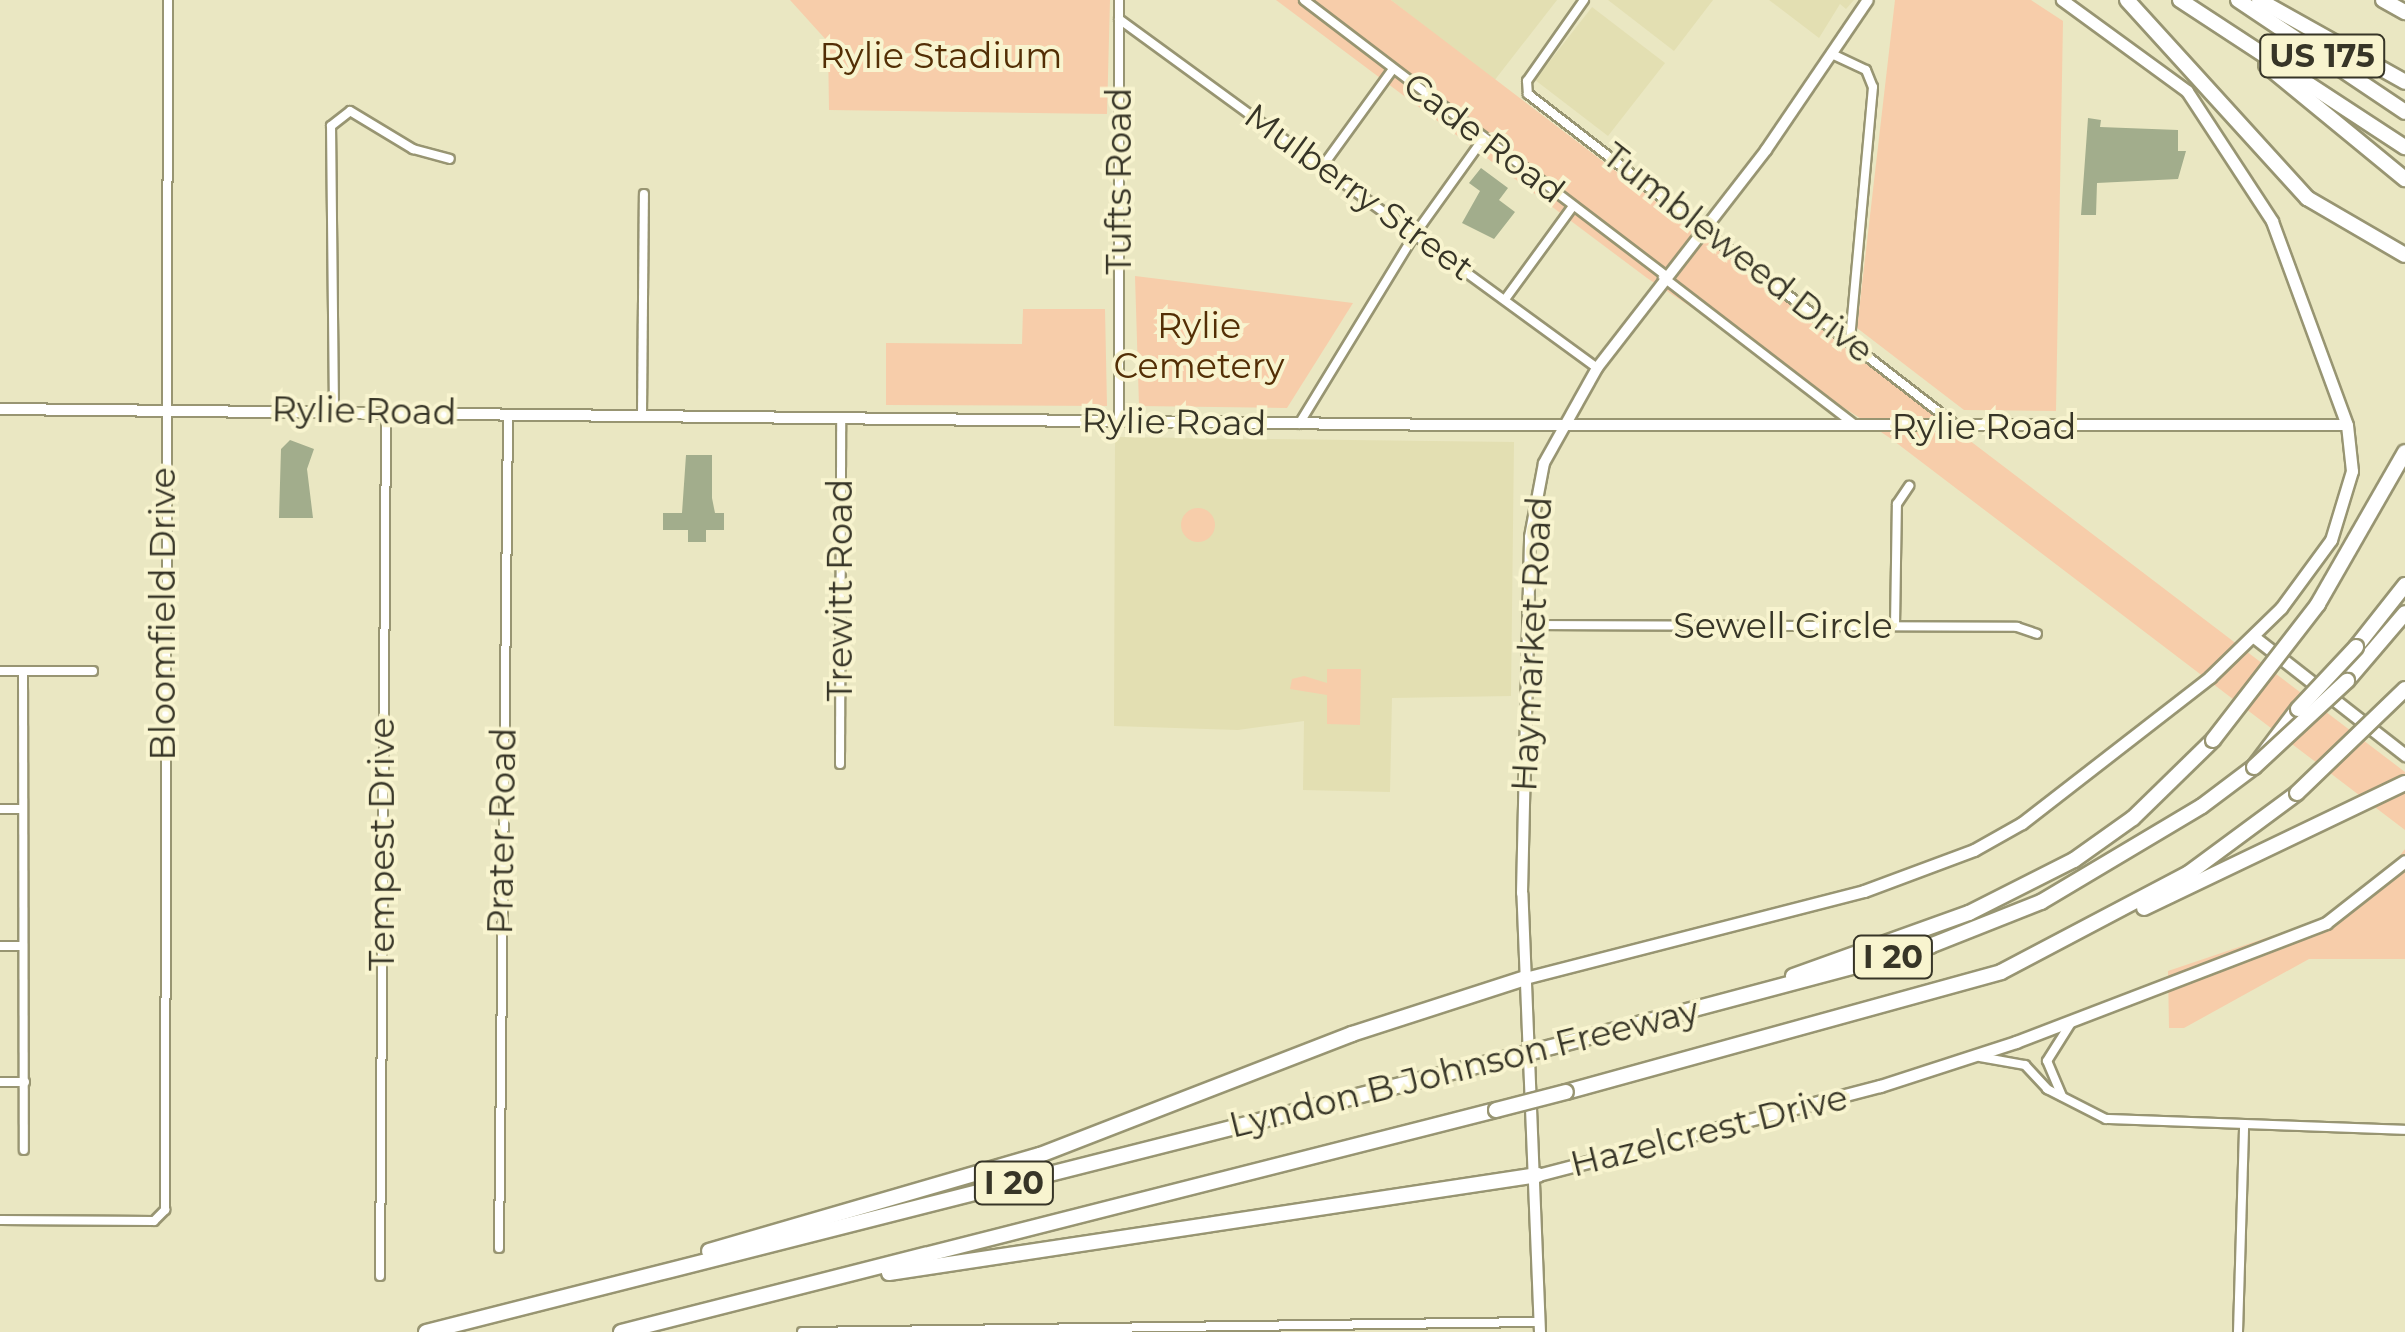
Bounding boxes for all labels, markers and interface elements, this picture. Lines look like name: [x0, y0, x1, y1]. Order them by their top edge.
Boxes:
road number: US 175: [2257, 29, 2387, 83]
park label: Rylie Stadium: [820, 35, 1062, 77]
street label: Cade Road: [1395, 64, 1573, 212]
street label: Tufts Road: [1098, 88, 1140, 274]
street label: Mulberry Street: [1236, 95, 1482, 289]
street label: Tumbleweed Drive: [1595, 134, 1881, 372]
park label: Rylie Cemetery: [1114, 305, 1284, 387]
street label: Rylie Road: [271, 388, 457, 434]
street label: Rylie Road: [1081, 399, 1267, 445]
street label: Rylie Road: [1892, 406, 2076, 448]
street label: Bloomfield Drive: [142, 467, 184, 761]
street label: Trewitt Road: [819, 479, 861, 701]
street label: Haymarket Road: [1503, 496, 1561, 792]
street label: Sewell Circle: [1673, 605, 1893, 647]
street label: Tempest Drive: [361, 717, 403, 971]
street label: Prater Road: [479, 727, 525, 935]
road number: I 20: [1850, 930, 1936, 984]
street label: Lyndon B Johnson Freeway: [1225, 989, 1703, 1147]
street label: Hazelcrest Drive: [1566, 1076, 1852, 1186]
road number: I 20: [972, 1156, 1056, 1210]

